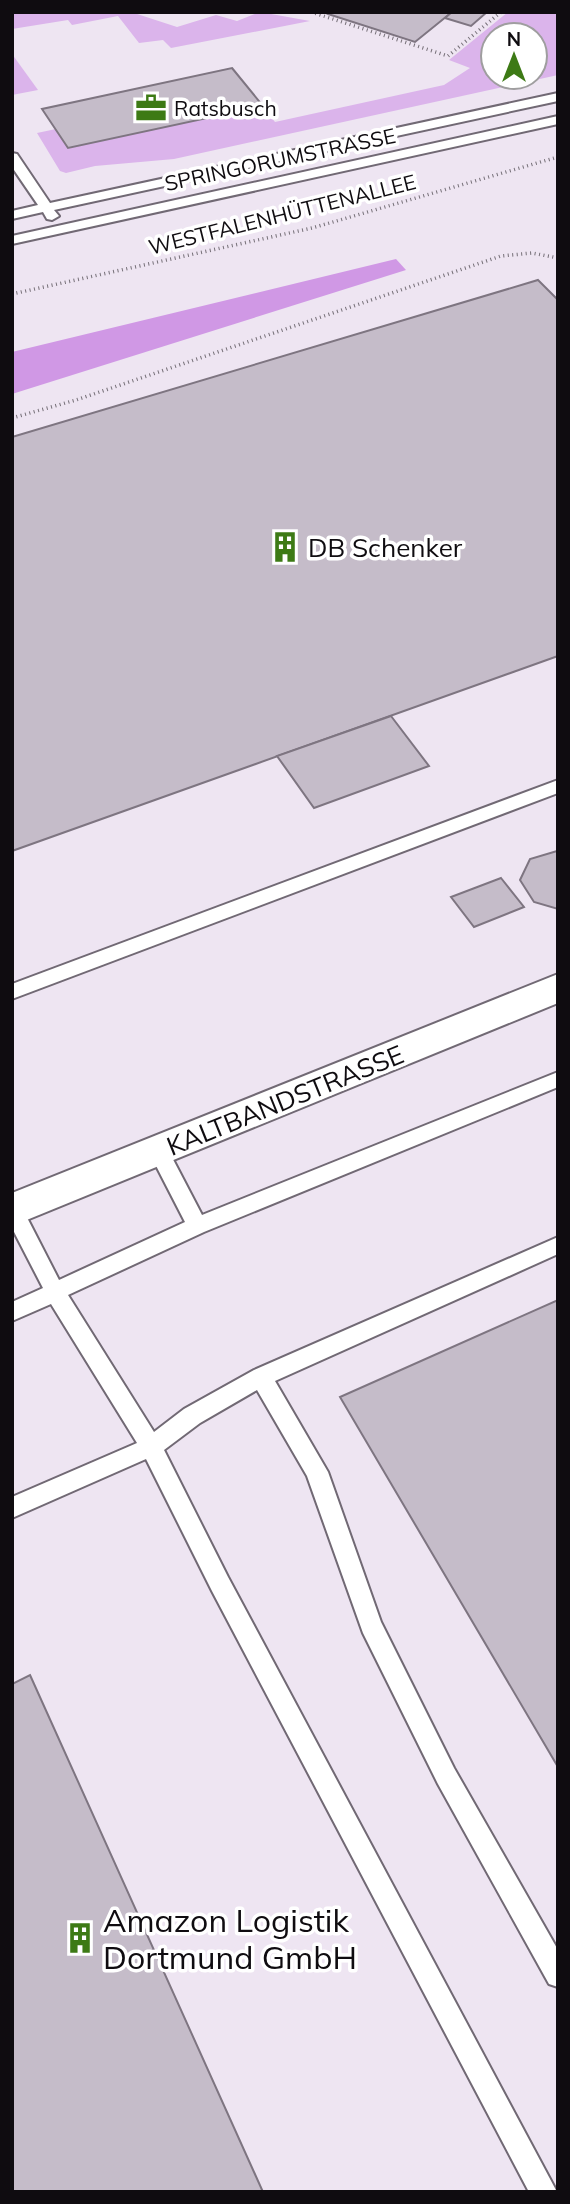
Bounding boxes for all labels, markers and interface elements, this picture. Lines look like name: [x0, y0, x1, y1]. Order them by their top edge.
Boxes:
north arrow: [479, 21, 549, 91]
text: N: [507, 27, 521, 51]
office icon: Ratsbusch: [134, 91, 168, 125]
place label: Ratsbusch: [174, 95, 277, 121]
street label: SPRINGORUMSTRASSE: [162, 122, 398, 196]
street label: WESTFALENHÜTTENALLEE: [146, 168, 418, 260]
building icon: DB Schenker: [268, 530, 302, 564]
place label: DB Schenker: [308, 531, 463, 564]
street label: KALTBANDSTRASSE: [162, 1037, 408, 1163]
place label: Amazon Logistik Dortmund GmbH: [103, 1900, 357, 1977]
building icon: Amazon Logistik Dortmund GmbH: [63, 1921, 97, 1955]

